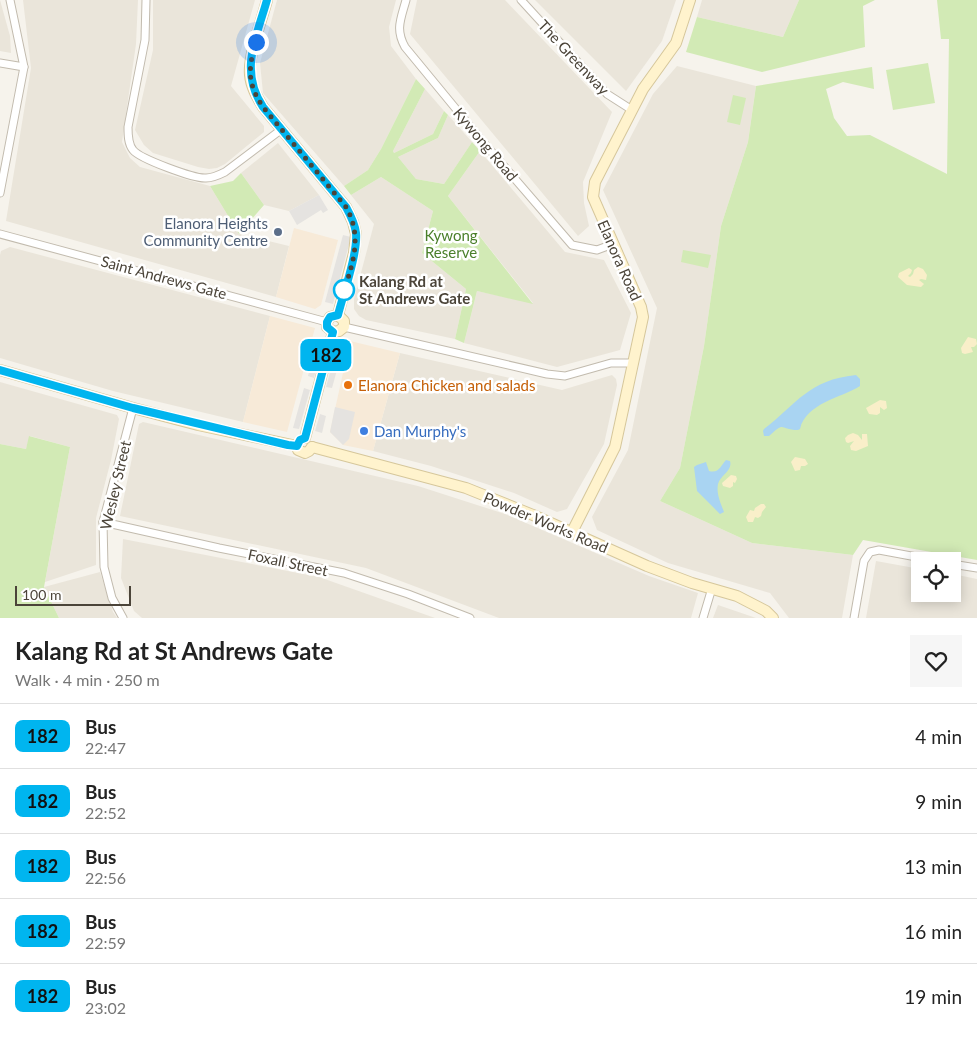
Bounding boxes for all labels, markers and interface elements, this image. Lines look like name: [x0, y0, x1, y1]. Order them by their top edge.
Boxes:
street label: The Greenway: [535, 16, 613, 98]
your location: [244, 30, 269, 55]
street label: Kywong Road: [450, 104, 522, 184]
place label: Elanora Heights Community Centre: [144, 214, 268, 249]
street label: Elanora Road: [594, 217, 646, 303]
marker: Elanora Heights Community Centre: [272, 226, 284, 238]
park label: Kywong Reserve: [424, 226, 478, 261]
street label: Saint Andrews Gate: [99, 252, 229, 302]
place label: Kalang Rd at St Andrews Gate: [359, 272, 470, 307]
marker: Kalang Rd at St Andrews Gate: [333, 279, 355, 301]
line badge: 182: [297, 339, 355, 371]
text: 182: [310, 344, 342, 366]
place label: Elanora Chicken and salads: [358, 376, 535, 394]
marker: Elanora Chicken and salads: [342, 379, 354, 391]
place label: Dan Murphy's: [374, 422, 466, 440]
marker: Dan Murphy's: [358, 425, 370, 437]
street label: Wesley Street: [96, 438, 134, 531]
street label: Powder Works Road: [481, 488, 611, 556]
street label: Foxall Street: [246, 545, 330, 579]
map controls: [911, 552, 961, 602]
button: locate: [911, 552, 961, 602]
scale bar: [15, 583, 131, 606]
text: 100 m: [22, 586, 61, 603]
button: heart: [910, 635, 962, 687]
text: Kalang Rd at St Andrews Gate: [15, 636, 333, 665]
text: Walk · 4 min · 250 m: [15, 670, 160, 689]
text: Bus: [85, 715, 116, 738]
text: 182: [27, 725, 58, 747]
text: 4 min: [915, 725, 962, 748]
text: 22:47: [85, 738, 126, 757]
text: Bus: [85, 780, 116, 803]
text: 182: [27, 790, 58, 812]
text: 9 min: [915, 790, 962, 813]
text: 22:52: [85, 803, 126, 822]
text: Bus: [85, 845, 116, 868]
text: 182: [27, 855, 58, 877]
text: 13 min: [904, 855, 962, 878]
text: 22:56: [85, 868, 126, 887]
text: Bus: [85, 910, 116, 933]
text: 182: [27, 920, 58, 942]
text: 16 min: [904, 920, 962, 943]
text: 22:59: [85, 933, 126, 952]
text: Bus: [85, 975, 116, 998]
text: 182: [27, 985, 58, 1007]
text: 19 min: [904, 985, 962, 1008]
text: 23:02: [85, 998, 126, 1017]

